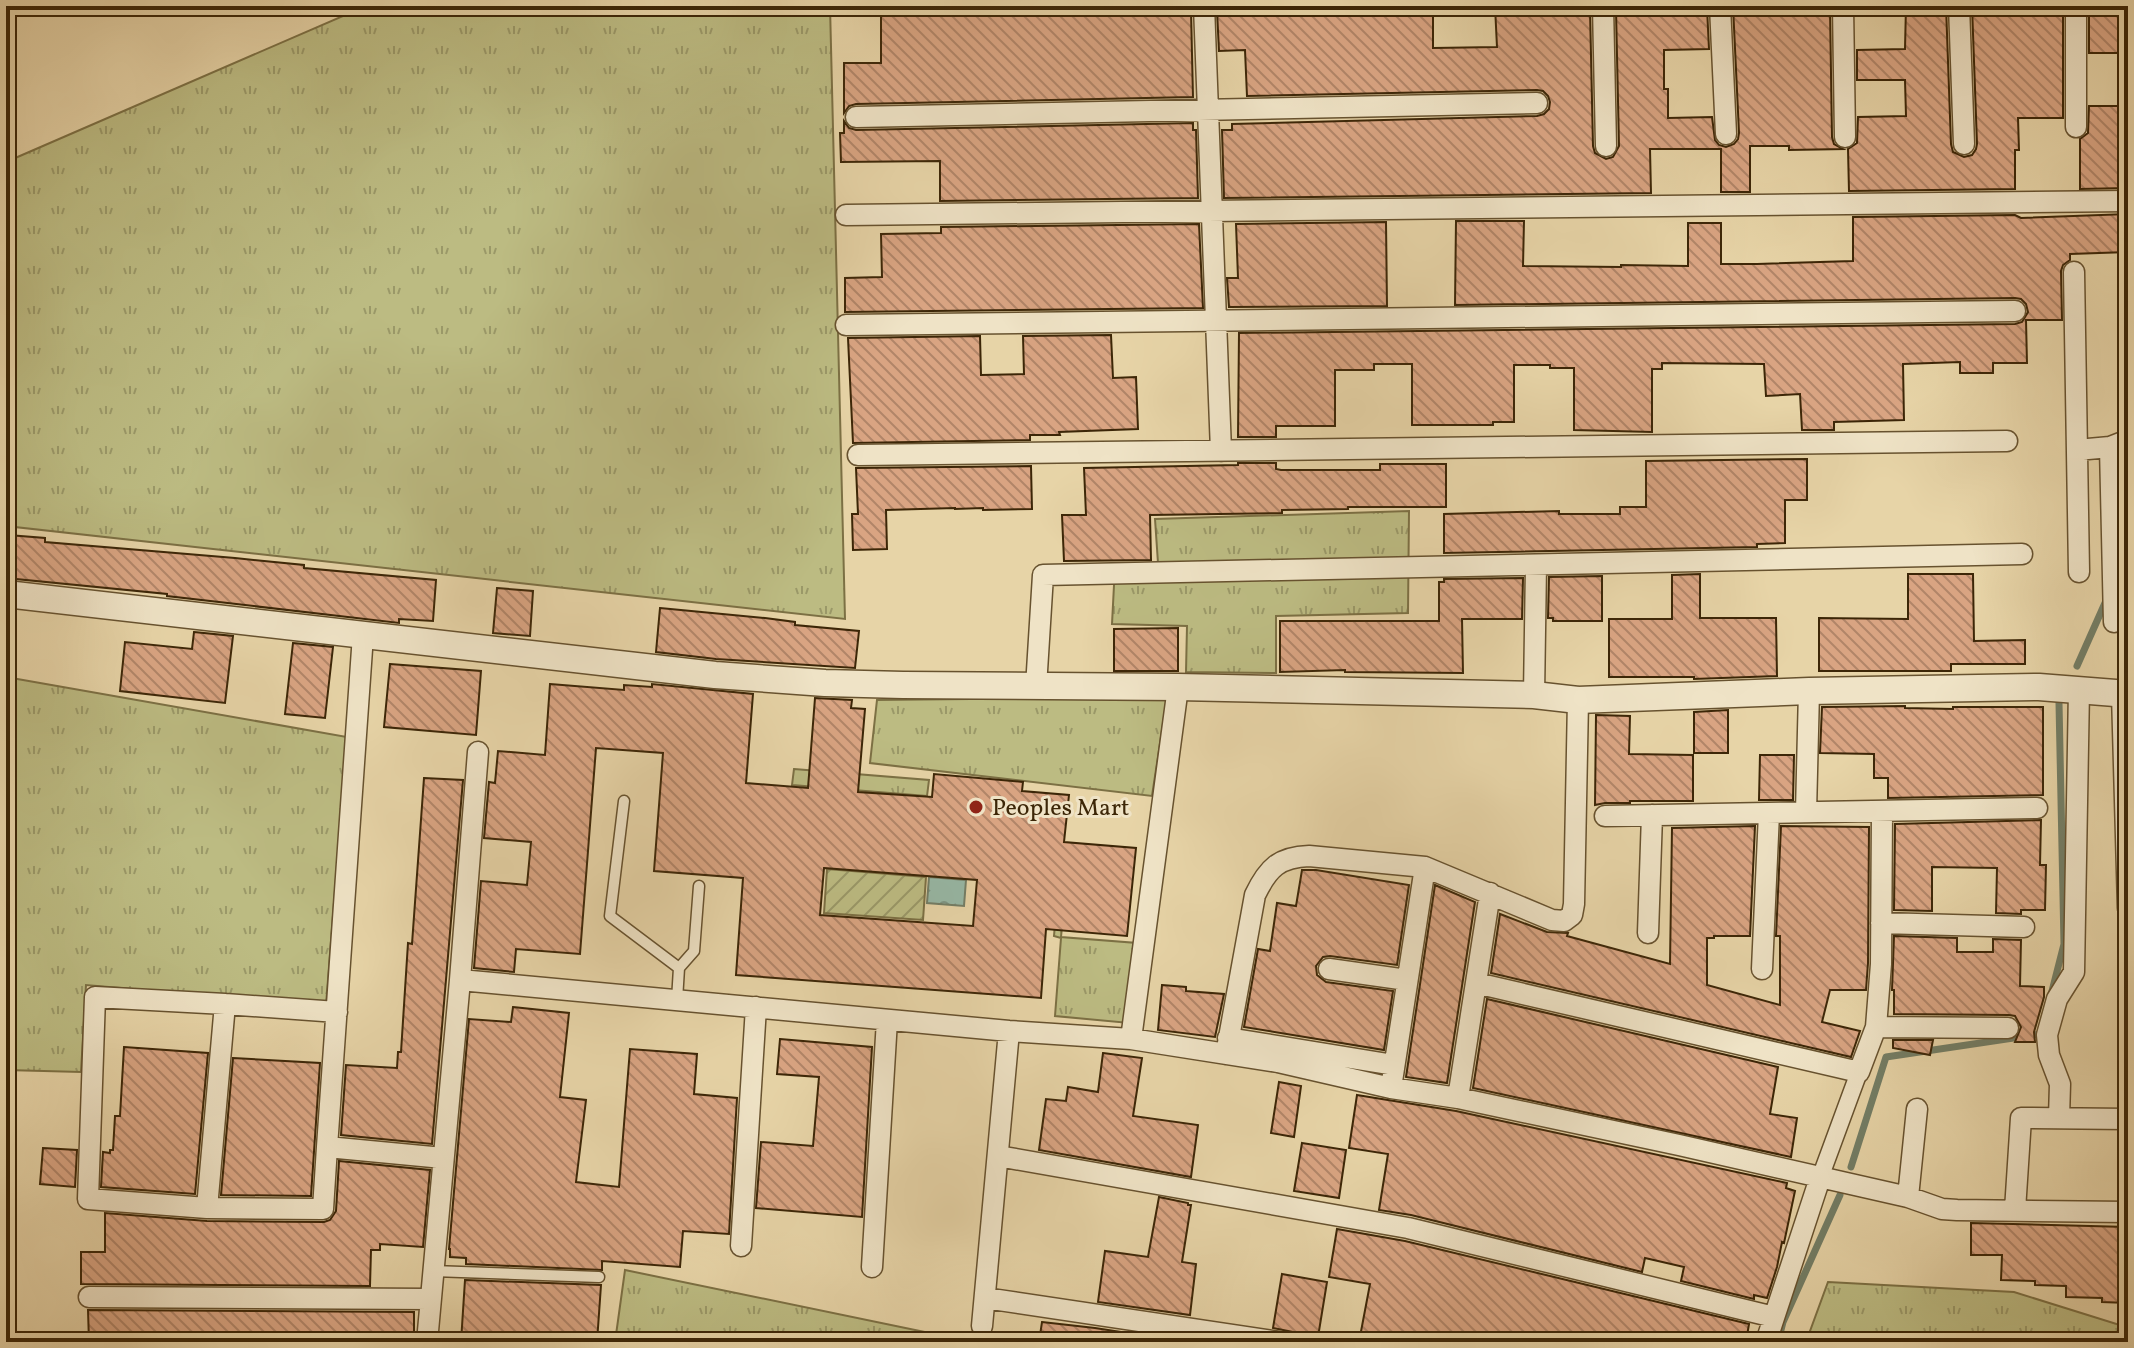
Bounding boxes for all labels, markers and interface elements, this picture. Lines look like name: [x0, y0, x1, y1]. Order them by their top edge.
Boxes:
place label: Peoples Mart: [992, 792, 1130, 826]
marker: Peoples Mart: [967, 798, 985, 816]

